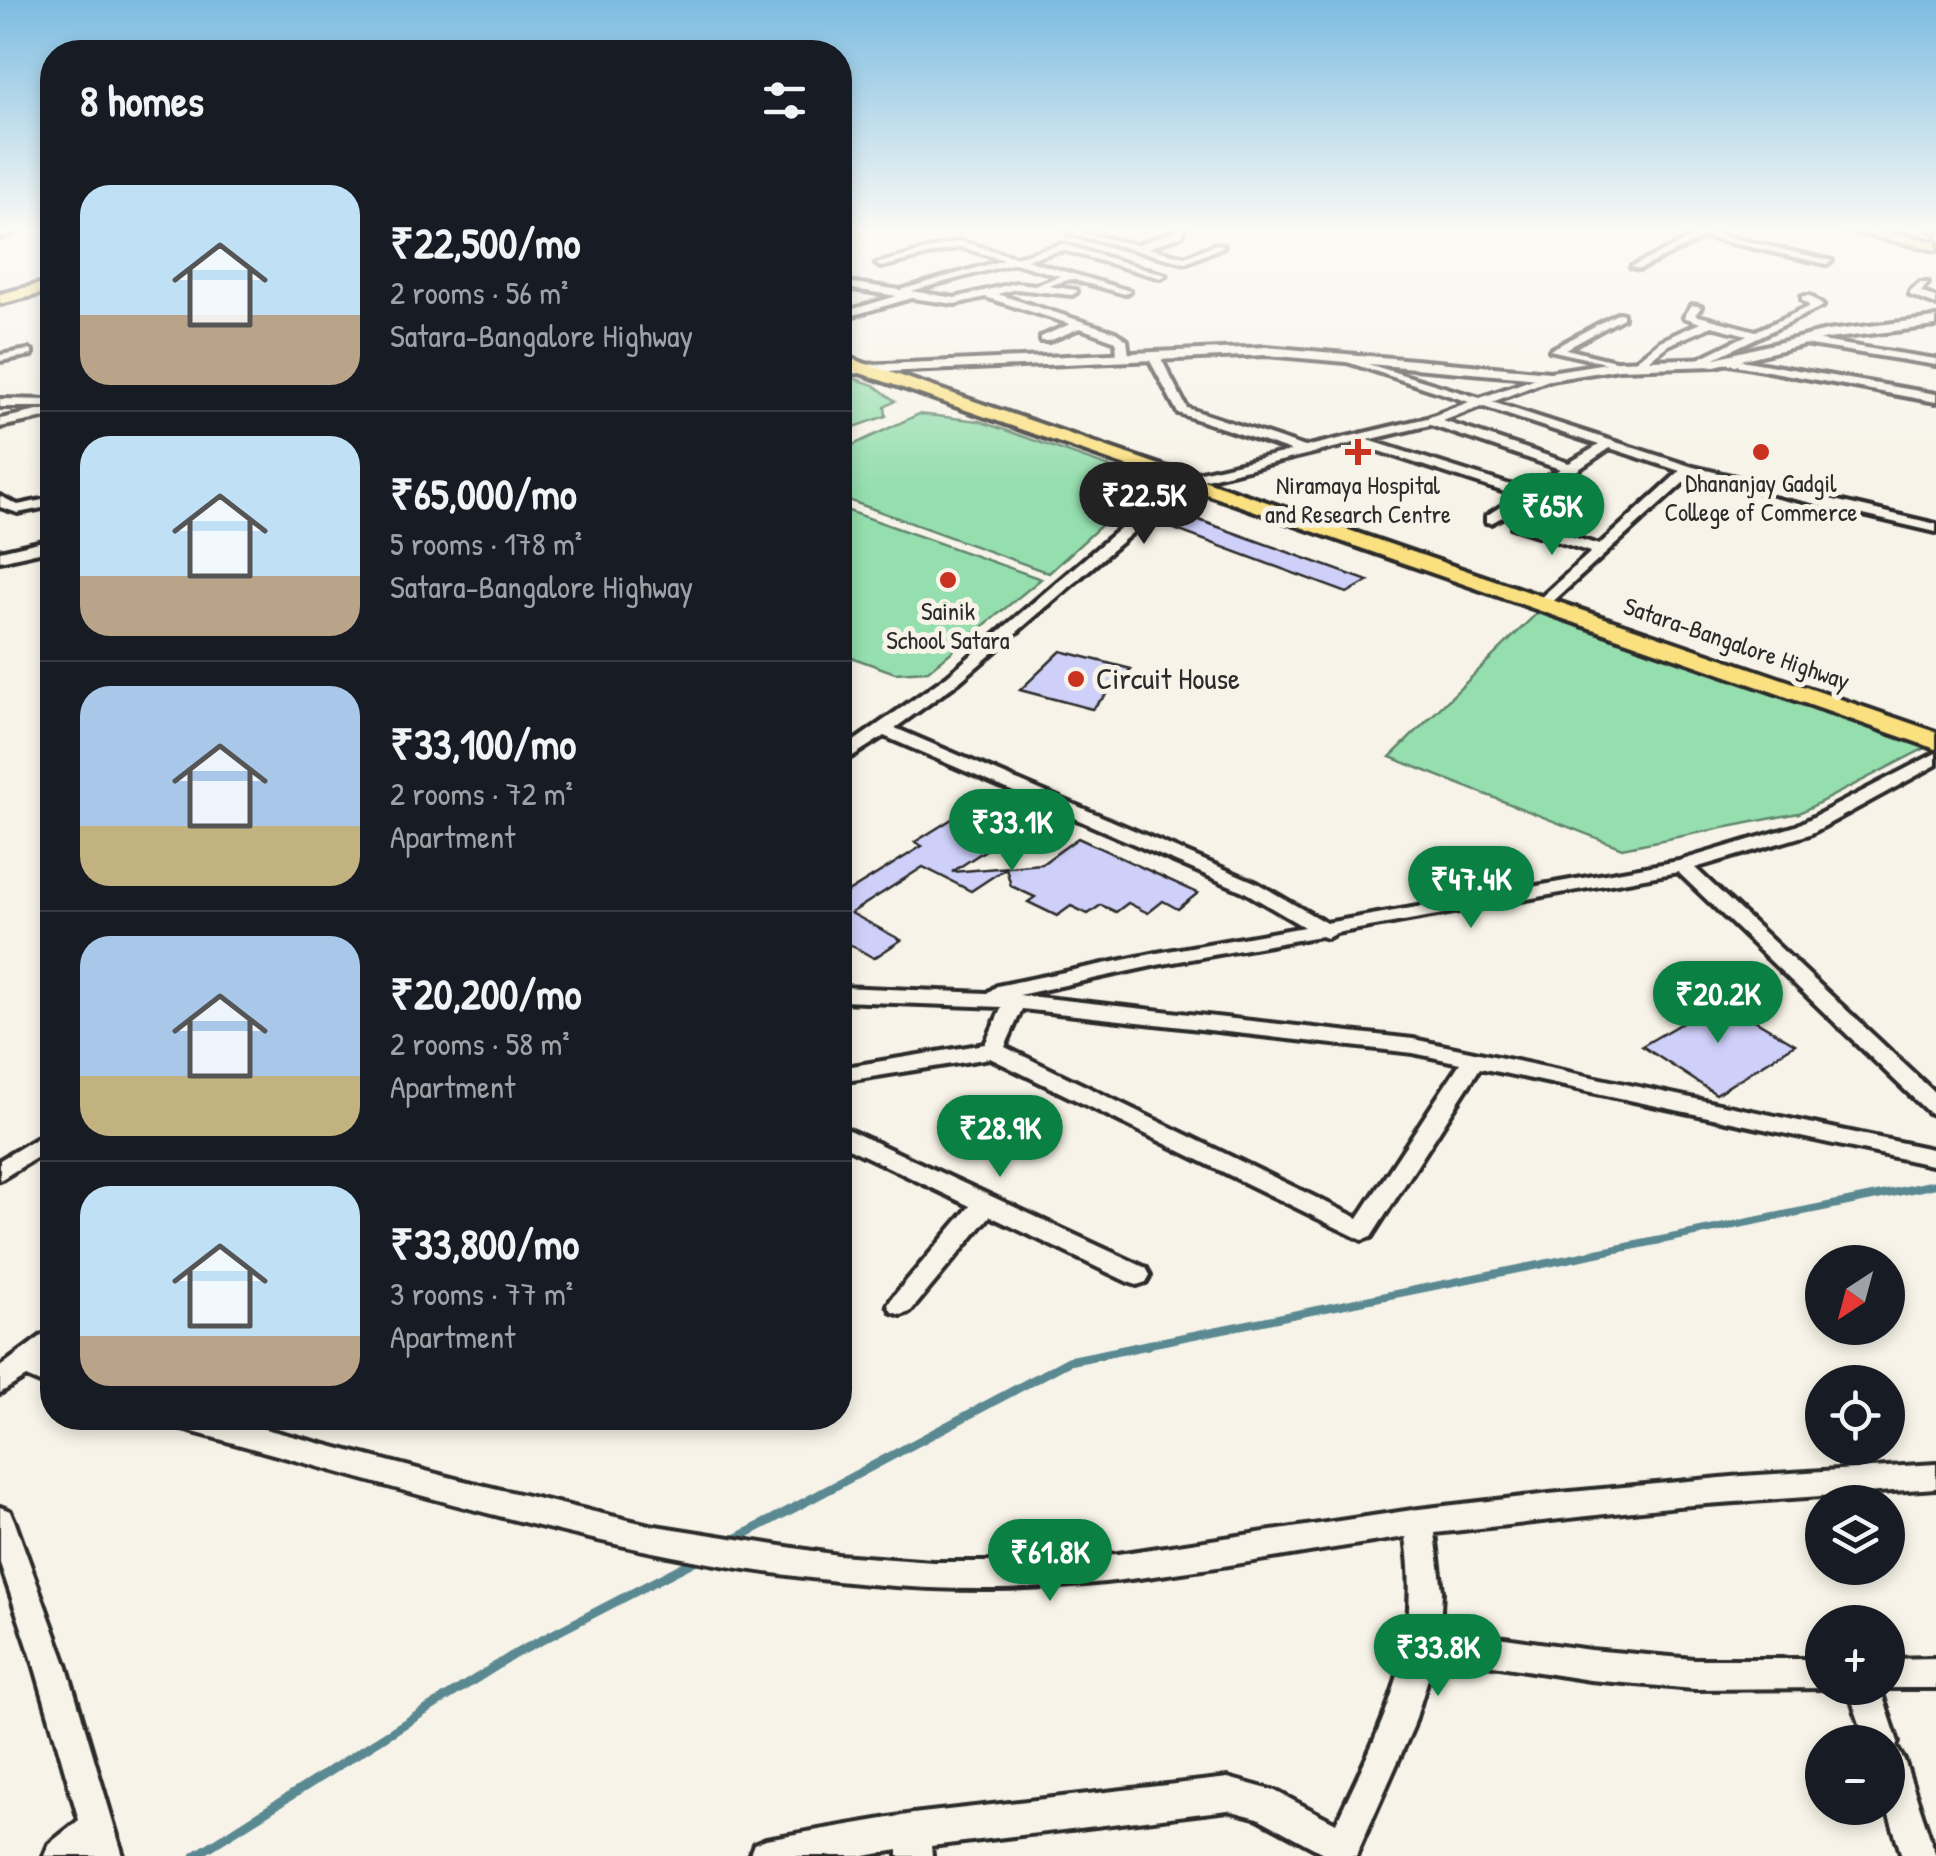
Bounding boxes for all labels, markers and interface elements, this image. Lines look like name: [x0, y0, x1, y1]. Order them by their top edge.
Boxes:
text: 8 homes: [80, 72, 204, 129]
icon: filters: [757, 73, 812, 128]
text: ₹22,500/mo: [390, 214, 580, 271]
icon: home: [160, 225, 280, 345]
text: 2 rooms · 56 m²: [390, 271, 568, 314]
text: Satara-Bangalore Highway: [390, 314, 693, 357]
marker: Niramaya Hospital and Research Centre: [1345, 439, 1371, 465]
marker: Dhananjay Gadgil College of Commerce: [1750, 441, 1772, 463]
pin: ₹22.5K: [1063, 462, 1225, 547]
text: ₹65,000/mo: [390, 465, 577, 522]
place label: Dhananjay Gadgil College of Commerce: [1664, 466, 1858, 529]
place label: Niramaya Hospital and Research Centre: [1265, 468, 1451, 531]
text: ₹22.5K: [1101, 473, 1187, 516]
pin: ₹65K: [1493, 473, 1611, 558]
icon: home: [160, 476, 280, 596]
text: ₹65K: [1521, 484, 1583, 527]
text: 5 rooms · 178 m²: [390, 522, 582, 565]
text: Satara-Bangalore Highway: [390, 565, 693, 608]
marker: Sainik School Satara: [937, 569, 959, 591]
street label: Satara-Bangalore Highway: [1620, 588, 1854, 698]
place label: Sainik School Satara: [886, 594, 1010, 657]
place label: Circuit House: [1096, 658, 1240, 698]
marker: Circuit House: [1065, 668, 1087, 690]
text: ₹33,100/mo: [390, 715, 576, 772]
icon: home: [160, 726, 280, 846]
text: 2 rooms · 72 m²: [390, 772, 573, 815]
pin: ₹33.1K: [931, 789, 1093, 874]
text: ₹33.1K: [971, 800, 1053, 843]
text: Apartment: [390, 815, 515, 858]
pin: ₹47.4K: [1390, 846, 1552, 931]
text: ₹47.4K: [1430, 857, 1512, 900]
pin: ₹20.2K: [1637, 961, 1799, 1046]
text: ₹20,200/mo: [390, 965, 582, 1022]
text: ₹20.2K: [1675, 972, 1761, 1015]
icon: home: [160, 976, 280, 1096]
text: 2 rooms · 58 m²: [390, 1022, 570, 1065]
text: Apartment: [390, 1065, 515, 1108]
pin: ₹28.9K: [919, 1095, 1081, 1180]
text: ₹28.9K: [959, 1106, 1041, 1149]
text: ₹33,800/mo: [390, 1215, 579, 1272]
icon: home: [160, 1226, 280, 1346]
north arrow: [1805, 1245, 1905, 1345]
map controls: [1805, 1245, 1905, 1825]
text: 3 rooms · 77 m²: [390, 1272, 573, 1315]
text: Apartment: [390, 1315, 515, 1358]
button: locate: [1805, 1365, 1905, 1465]
button: layers: [1805, 1485, 1905, 1585]
pin: ₹61.8K: [969, 1519, 1131, 1604]
text: ₹61.8K: [1010, 1530, 1090, 1573]
button: +: [1805, 1605, 1905, 1705]
pin: ₹33.8K: [1357, 1614, 1519, 1699]
text: ₹33.8K: [1396, 1625, 1480, 1668]
button: −: [1805, 1725, 1905, 1825]

